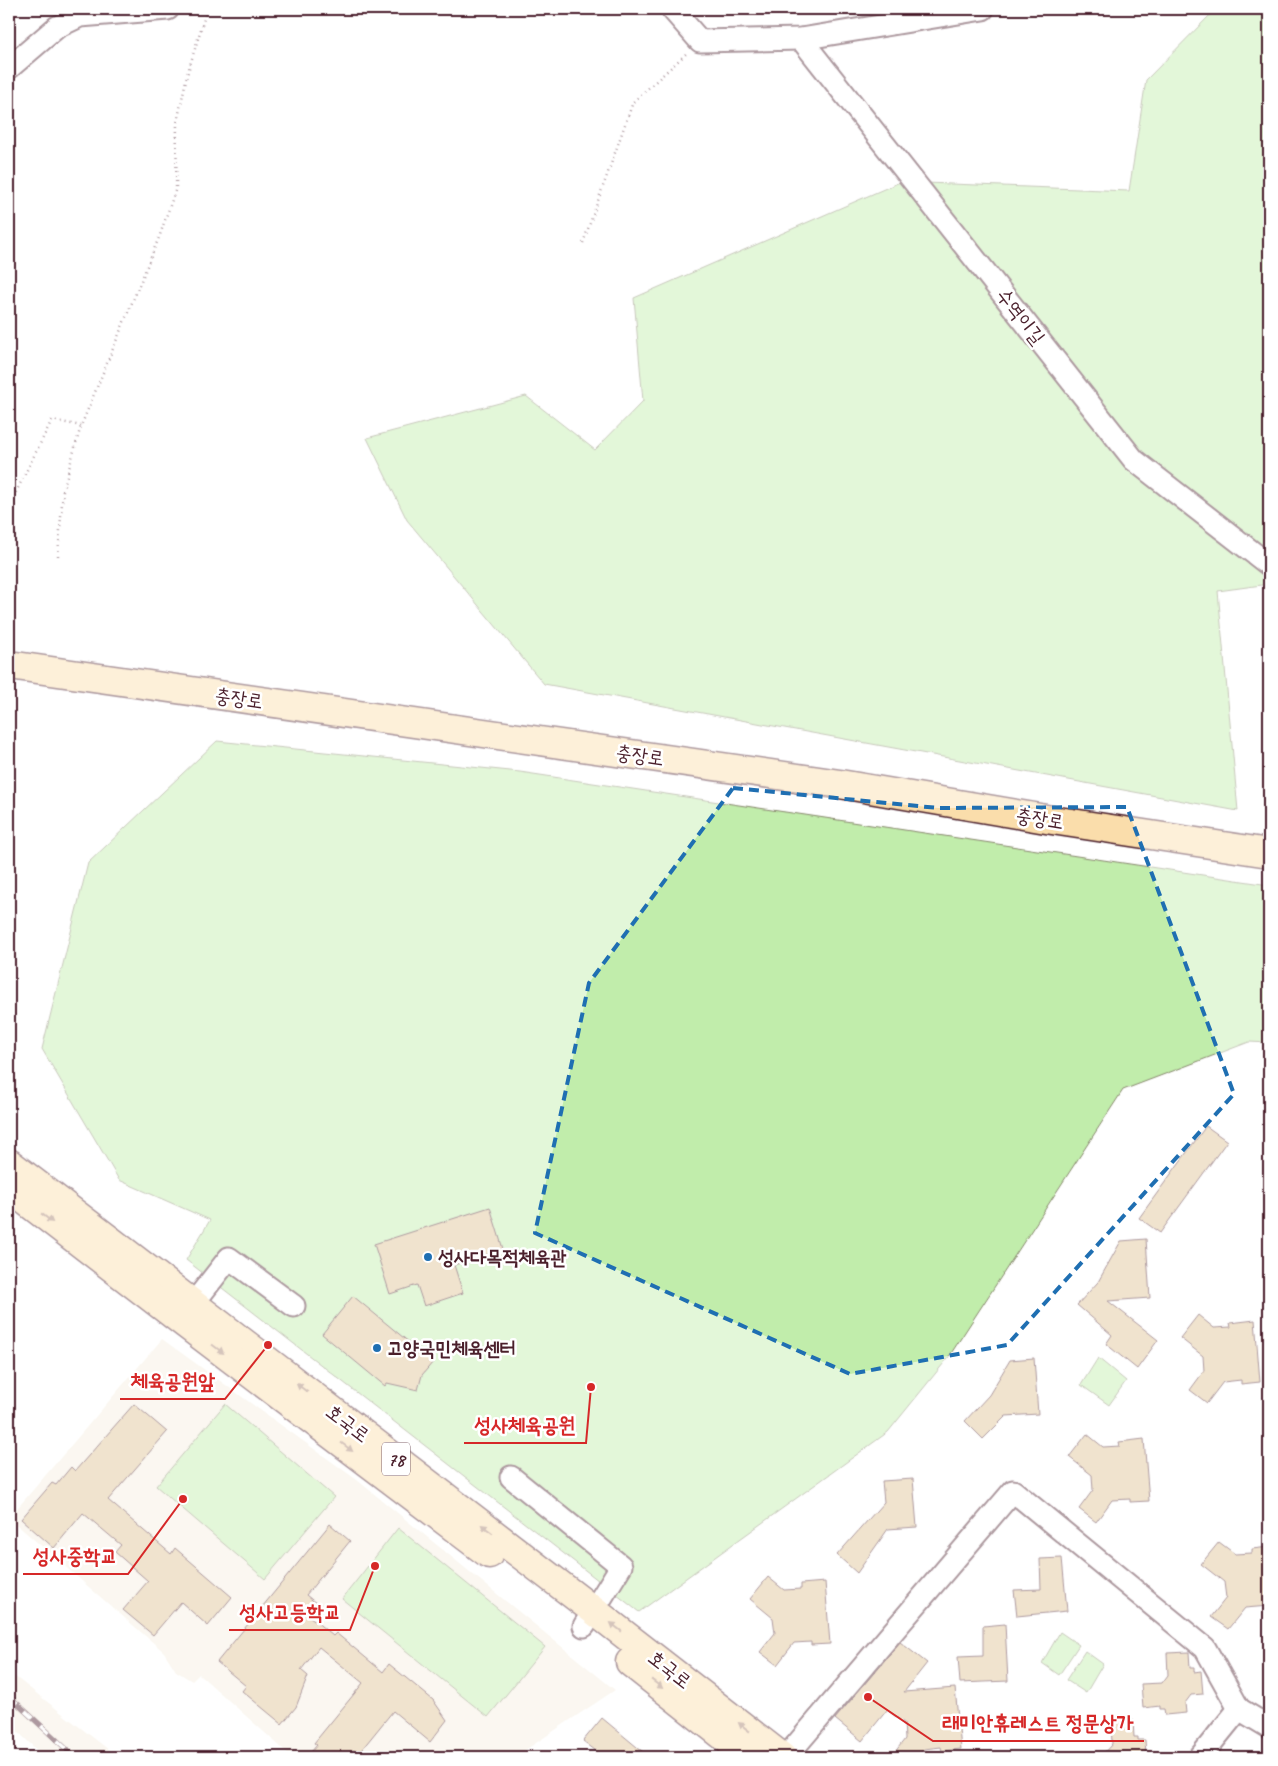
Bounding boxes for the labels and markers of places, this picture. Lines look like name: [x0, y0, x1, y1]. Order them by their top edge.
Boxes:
place label: 성사다목적체육관: [438, 1245, 567, 1270]
marker: 성사다목적체육관: [422, 1251, 434, 1263]
place label: 고양국민체육센터: [387, 1336, 516, 1361]
marker: 고양국민체육센터: [371, 1342, 383, 1354]
callout: 체육공원앞: [120, 1363, 225, 1399]
callout: 성사체육공원: [464, 1407, 586, 1443]
callout: 성사중학교: [23, 1538, 128, 1574]
callout: 성사고등학교: [229, 1594, 350, 1630]
callout: 래미안휴레스트 정문상가: [933, 1705, 1144, 1741]

